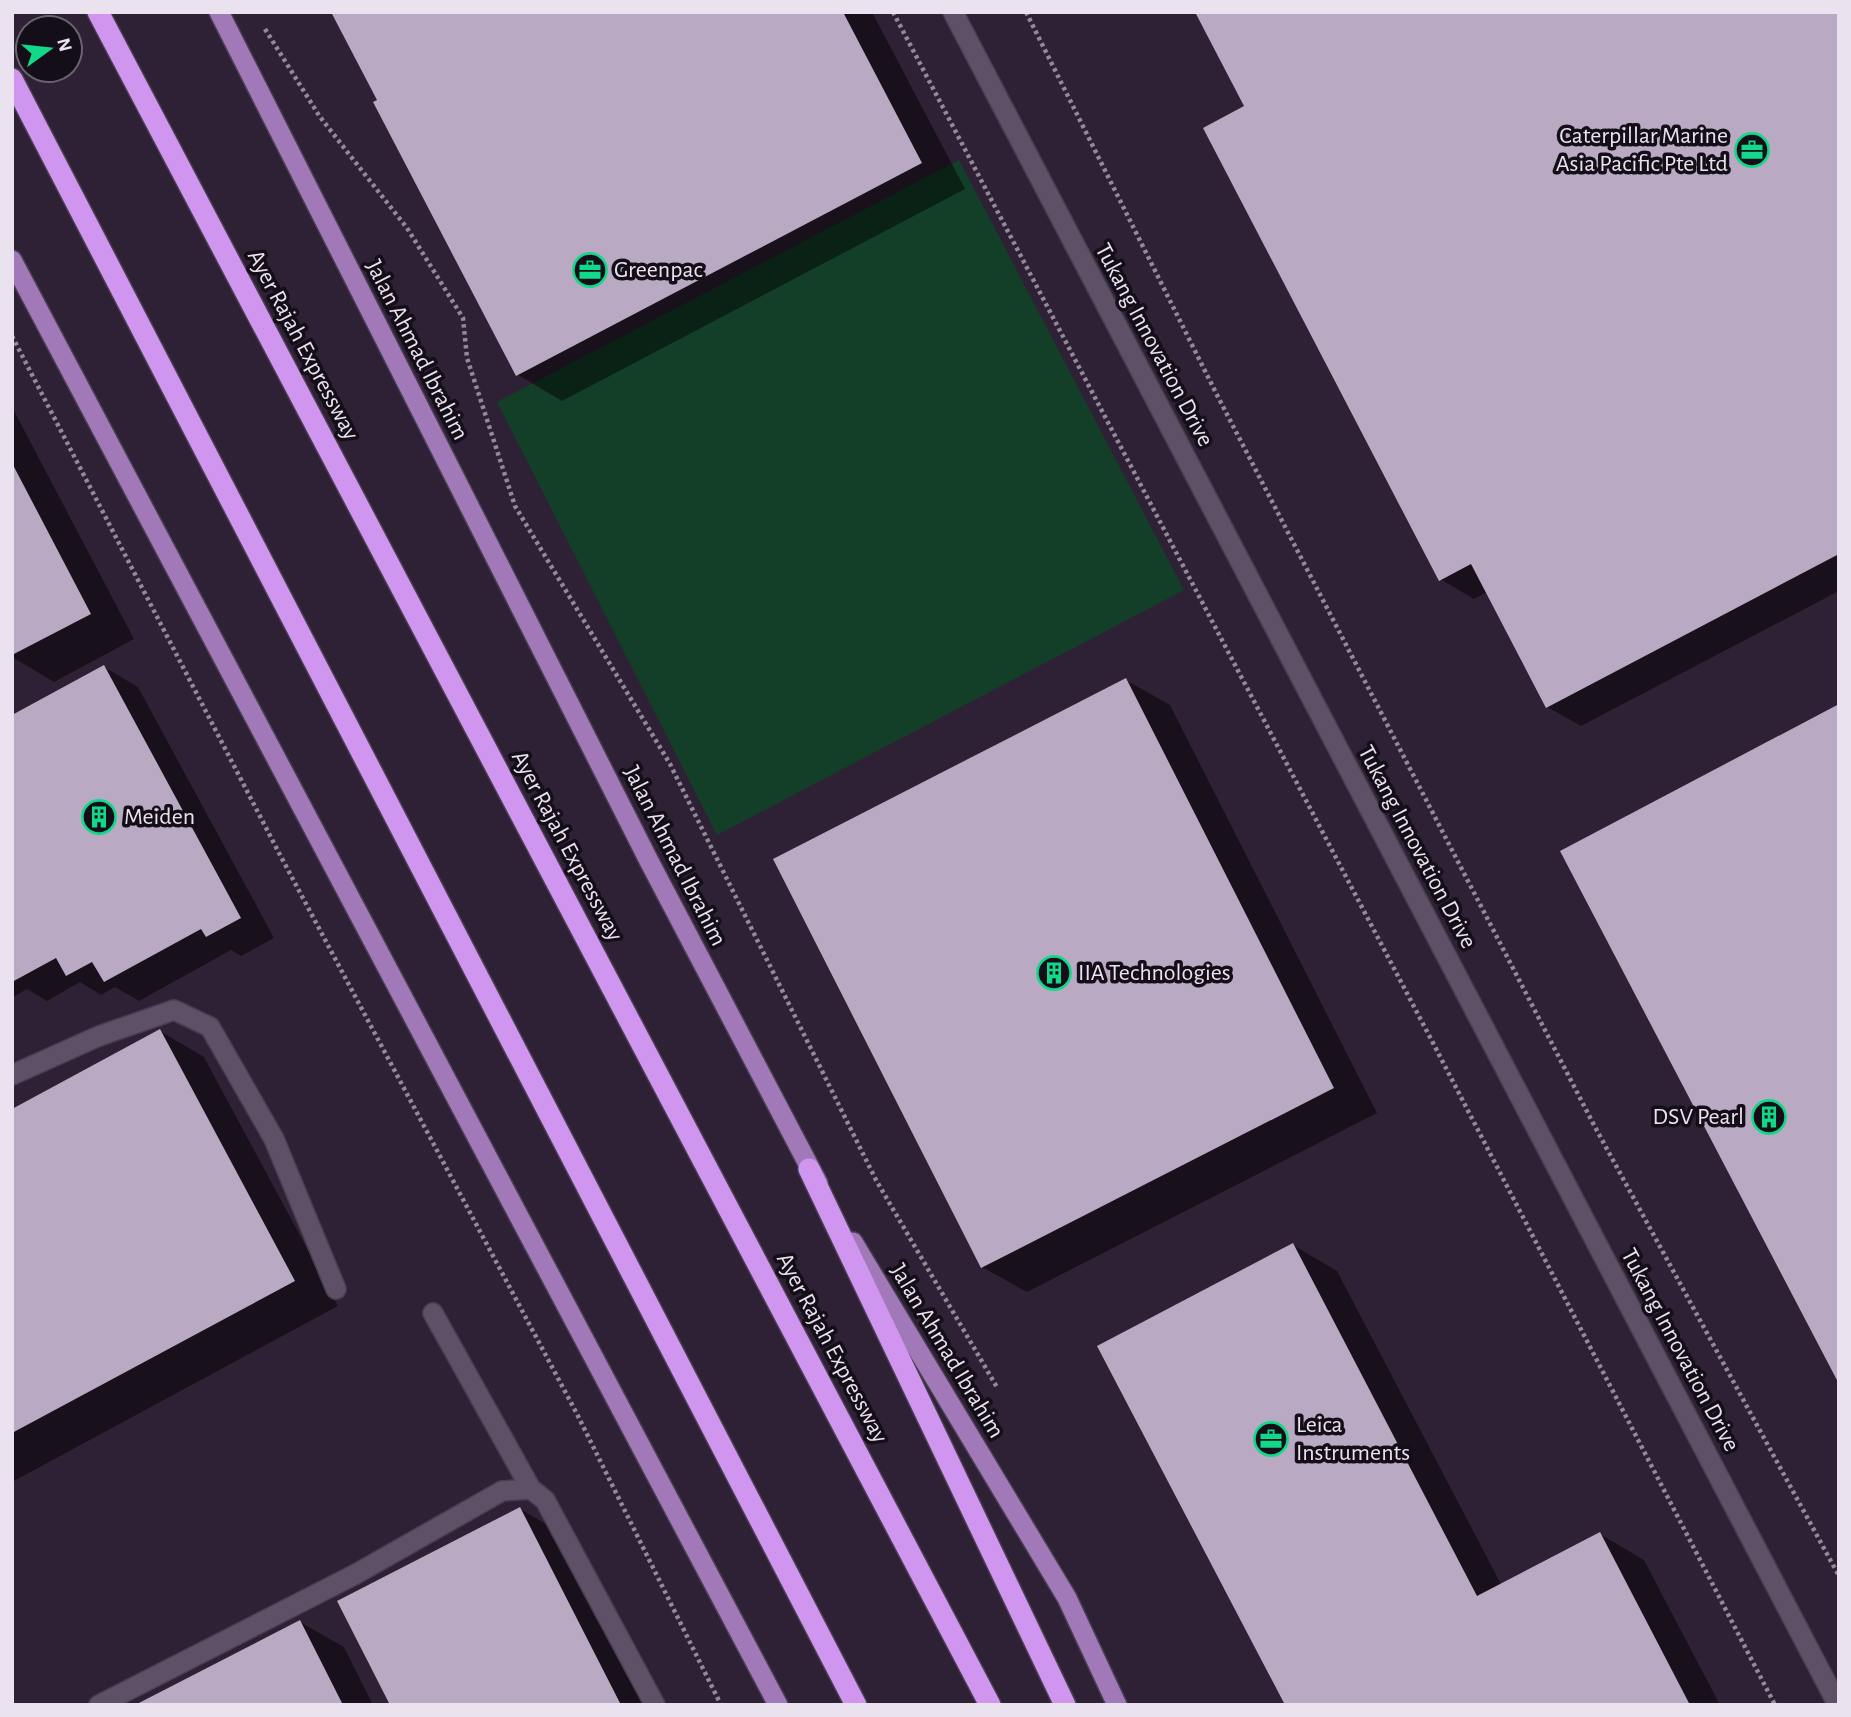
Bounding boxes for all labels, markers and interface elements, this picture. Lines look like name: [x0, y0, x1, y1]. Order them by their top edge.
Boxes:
north arrow: [14, 14, 84, 84]
text: N: [53, 36, 75, 54]
place label: Caterpillar Marine Asia Pacific Pte Ltd: [1556, 124, 1728, 176]
office icon: Caterpillar Marine Asia Pacific Pte Ltd: [1733, 131, 1771, 169]
street label: Tukang Innovation Drive: [1090, 240, 1218, 450]
street label: Ayer Rajah Expressway: [243, 246, 363, 444]
office icon: Greenpac: [571, 251, 609, 289]
street label: Jalan Ahmad Ibrahim: [361, 256, 473, 444]
place label: Greenpac: [614, 258, 703, 282]
street label: Tukang Innovation Drive: [1353, 742, 1481, 952]
street label: Ayer Rajah Expressway: [507, 747, 627, 945]
street label: Jalan Ahmad Ibrahim: [619, 762, 731, 950]
building icon: Meiden: [80, 798, 118, 836]
place label: Meiden: [124, 805, 195, 829]
building icon: IIA Technologies: [1035, 954, 1073, 992]
place label: IIA Technologies: [1078, 961, 1231, 985]
building icon: DSV Pearl: [1750, 1098, 1788, 1136]
place label: DSV Pearl: [1653, 1105, 1744, 1129]
street label: Tukang Innovation Drive: [1616, 1245, 1744, 1455]
street label: Ayer Rajah Expressway: [772, 1249, 892, 1447]
street label: Jalan Ahmad Ibrahim: [886, 1260, 1008, 1442]
place label: Leica Instruments: [1296, 1413, 1410, 1465]
office icon: Leica Instruments: [1252, 1420, 1290, 1458]

